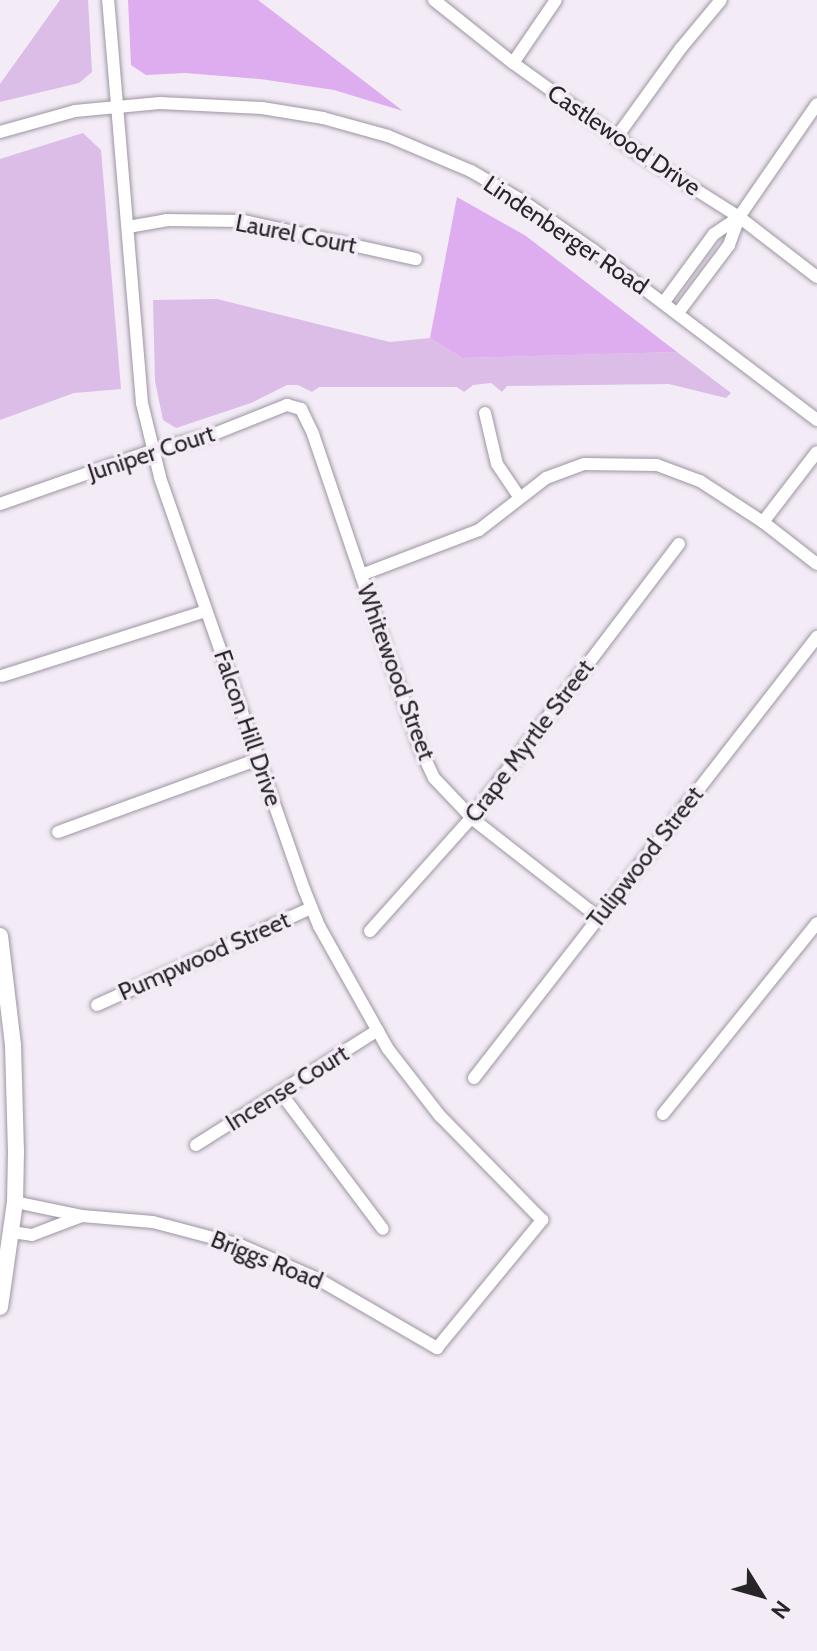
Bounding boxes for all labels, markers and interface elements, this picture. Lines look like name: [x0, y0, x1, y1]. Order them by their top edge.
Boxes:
street label: Castlewood Drive: [542, 78, 706, 202]
street label: Lindenberger Road: [478, 169, 654, 301]
street label: Laurel Court: [233, 208, 359, 260]
street label: Juniper Court: [84, 419, 218, 487]
street label: Whitewood Street: [351, 580, 441, 764]
street label: Falcon Hill Drive: [208, 646, 288, 810]
street label: Crape Myrtle Street: [458, 654, 600, 828]
street label: Tulipwood Street: [581, 781, 709, 933]
street label: Pumpwood Street: [114, 905, 294, 1007]
street label: Incense Court: [220, 1039, 354, 1137]
street label: Briggs Road: [207, 1225, 327, 1295]
north arrow: [721, 1555, 801, 1635]
text: N: [765, 1595, 796, 1624]

